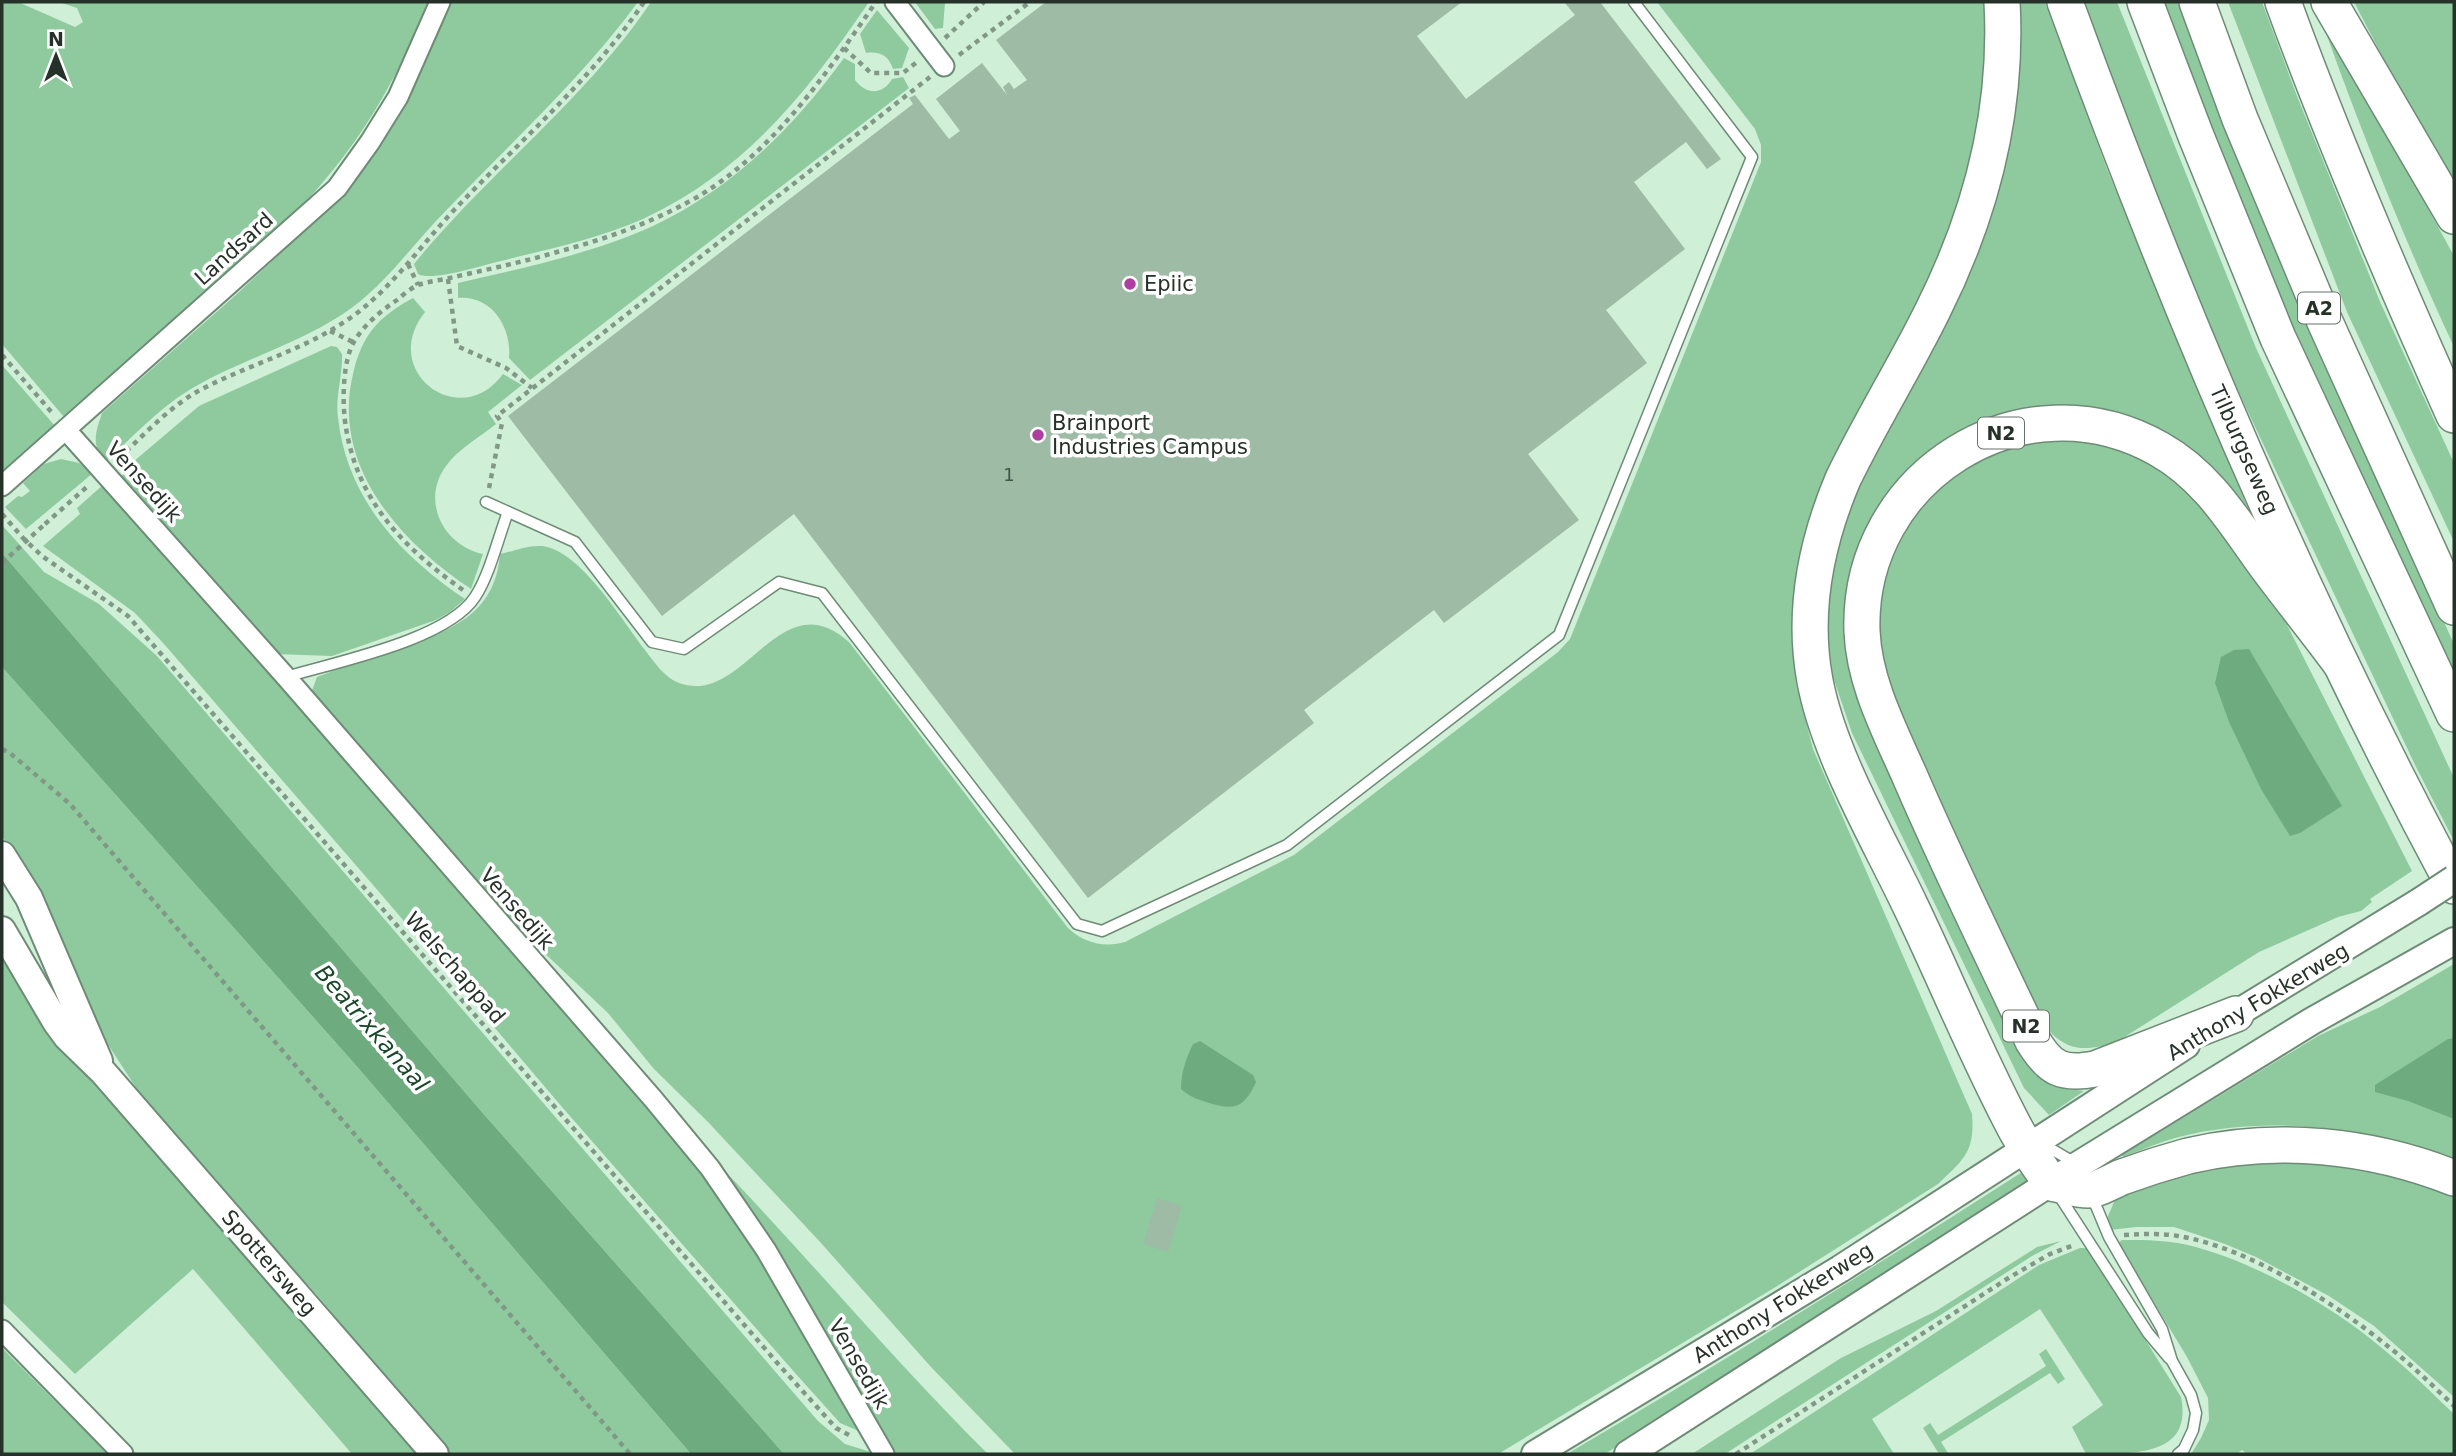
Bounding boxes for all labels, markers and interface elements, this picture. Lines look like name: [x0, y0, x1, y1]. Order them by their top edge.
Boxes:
north arrow: [21, 21, 91, 91]
text: N: [48, 28, 64, 50]
street label: Landsard: [190, 208, 278, 290]
place label: Epiic: [1144, 272, 1194, 296]
marker: Epiic: [1122, 276, 1138, 292]
road number: A2: [2298, 292, 2340, 324]
street label: Tilburgseweg: [2204, 381, 2283, 519]
place label: Brainport Industries Campus: [1052, 411, 1248, 459]
road number: N2: [1978, 418, 2024, 448]
marker: Brainport Industries Campus: [1030, 427, 1046, 443]
street label: Vensedijk: [102, 437, 187, 528]
house number: 1: [1003, 464, 1015, 485]
street label: Vensedijk: [475, 863, 559, 955]
street label: Welschappad: [400, 907, 510, 1029]
street label: Anthony Fokkerweg: [2163, 938, 2353, 1066]
water label: Beatrixkanaal: [310, 959, 434, 1097]
road number: N2: [2003, 1010, 2049, 1042]
street label: Spottersweg: [217, 1205, 321, 1321]
street label: Anthony Fokkerweg: [1689, 1238, 1877, 1368]
street label: Vensedijk: [824, 1315, 895, 1414]

